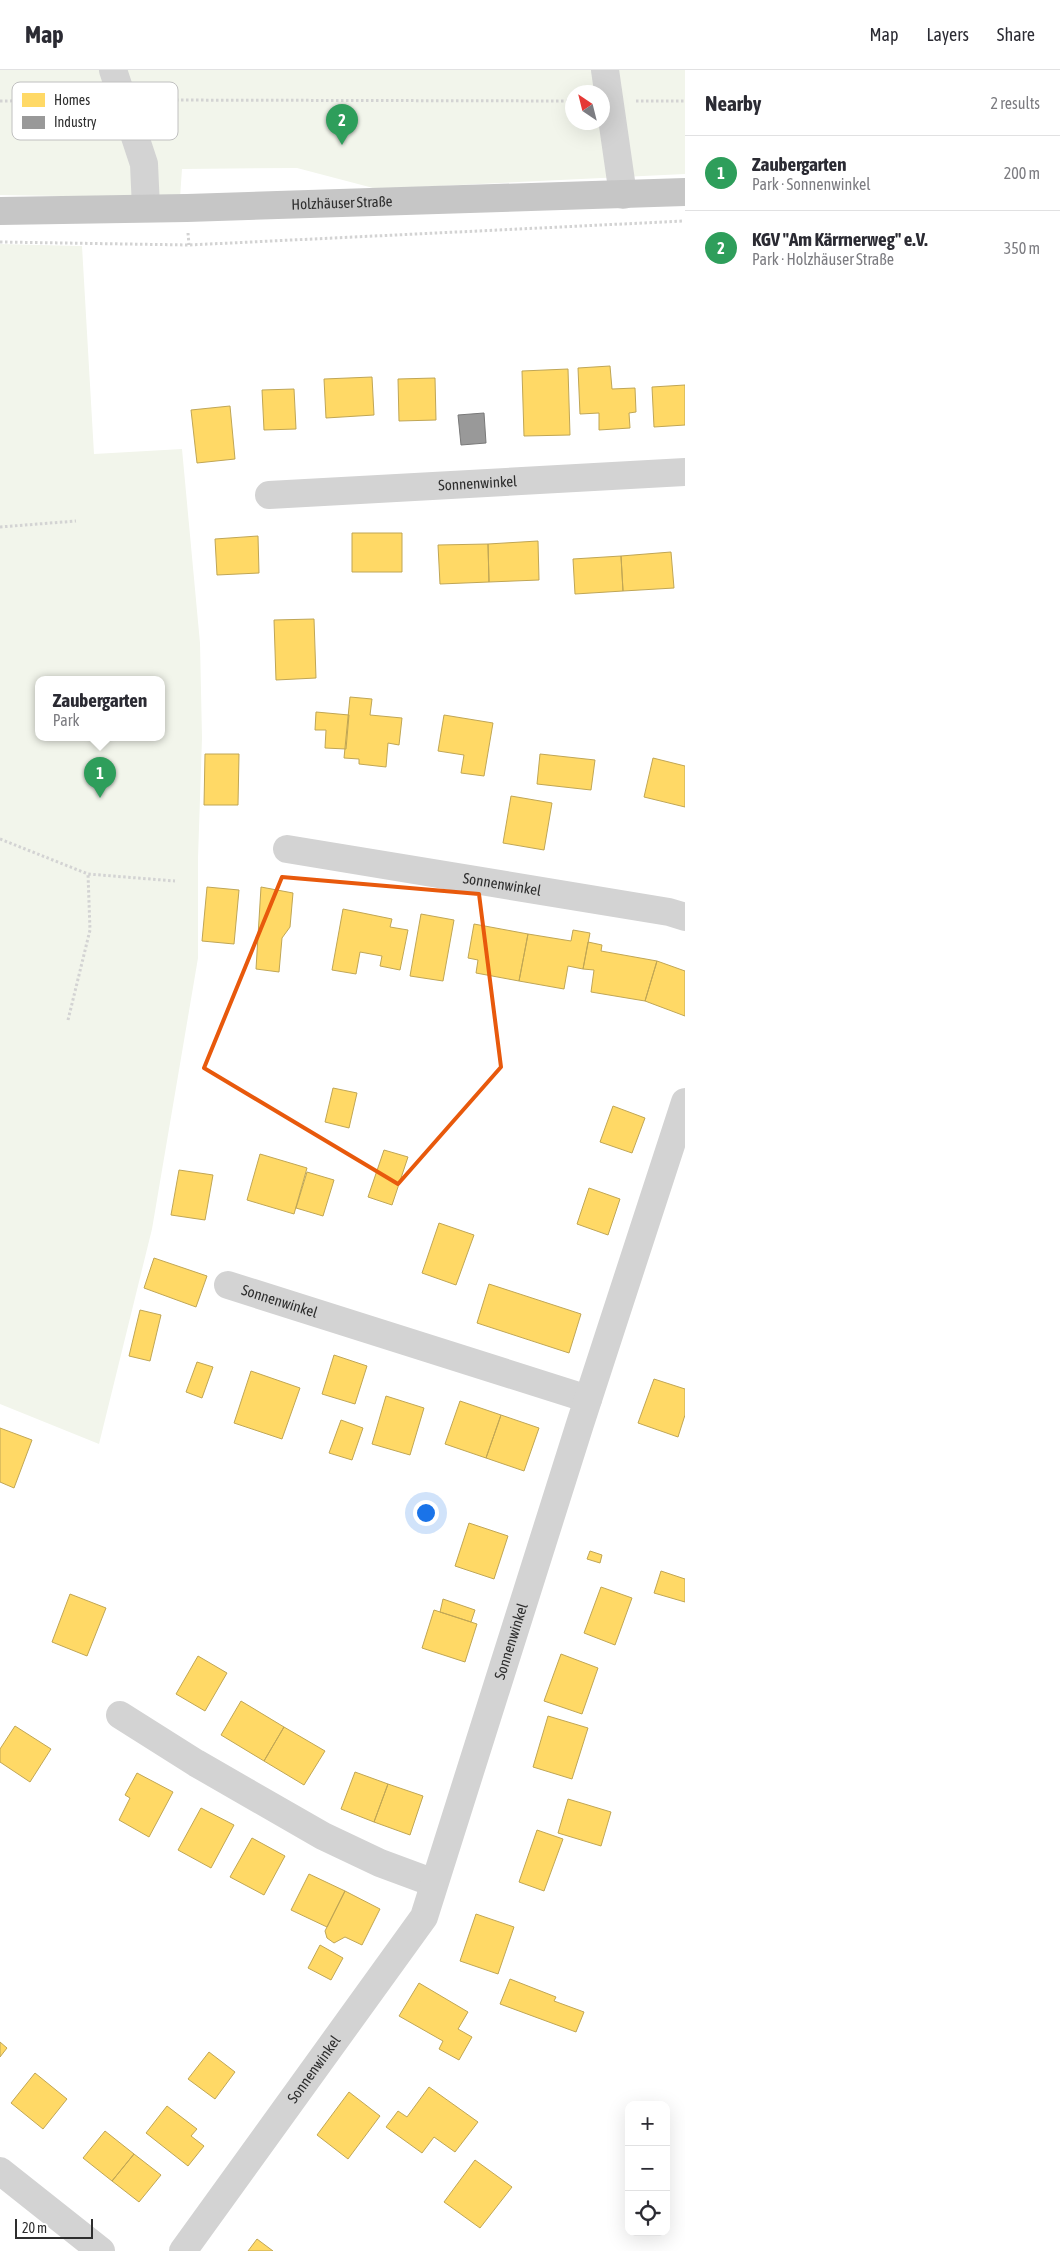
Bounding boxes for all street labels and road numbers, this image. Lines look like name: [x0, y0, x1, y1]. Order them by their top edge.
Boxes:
street label: Holzhäuser Straße: [291, 192, 393, 213]
street label: Sonnenwinkel: [438, 472, 518, 494]
street label: Sonnenwinkel: [462, 869, 542, 899]
street label: Sonnenwinkel: [239, 1281, 320, 1321]
street label: Sonnenwinkel: [491, 1601, 531, 1681]
street label: Sonnenwinkel: [284, 2032, 344, 2106]

